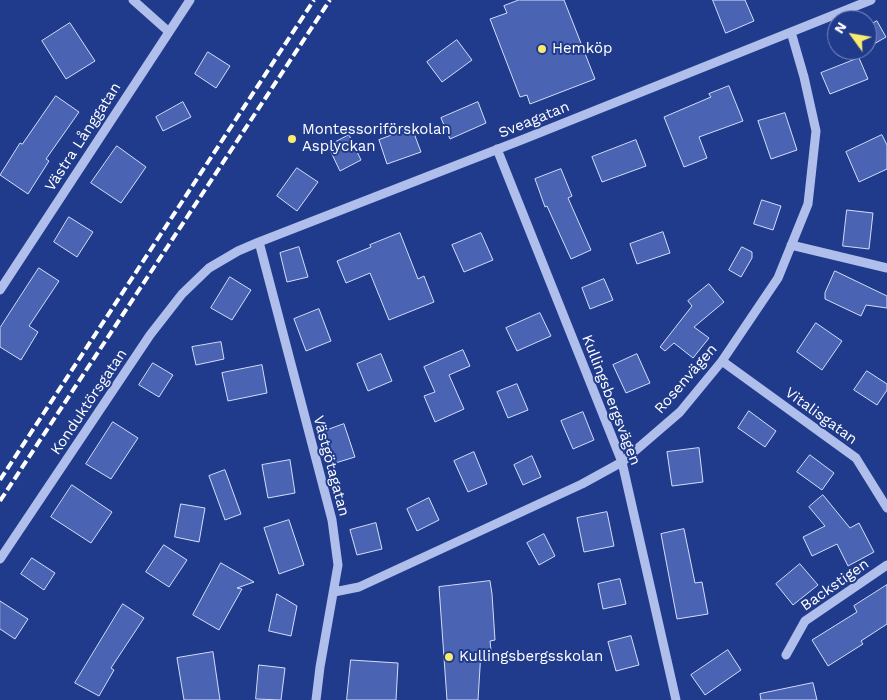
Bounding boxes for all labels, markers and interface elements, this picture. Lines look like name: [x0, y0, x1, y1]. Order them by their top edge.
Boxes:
north arrow: [827, 10, 877, 60]
text: N: [831, 19, 850, 36]
place label: Hemköp: [552, 40, 612, 58]
marker: Hemköp: [536, 43, 548, 55]
street label: Västra Långgatan: [41, 79, 125, 195]
street label: Sveagatan: [496, 98, 572, 142]
place label: Montessoriförskolan Asplyckan: [302, 121, 451, 156]
marker: Montessoriförskolan Asplyckan: [286, 133, 298, 145]
street label: Kullingsbergsvägen: [578, 332, 644, 468]
street label: Rosenvägen: [651, 340, 721, 418]
street label: Konduktörsgatan: [47, 346, 131, 458]
street label: Vitalisgatan: [781, 384, 861, 448]
street label: Västgötagatan: [309, 414, 353, 518]
street label: Backstigen: [797, 555, 873, 615]
place label: Kullingsbergsskolan: [459, 648, 603, 666]
marker: Kullingsbergsskolan: [443, 651, 455, 663]

